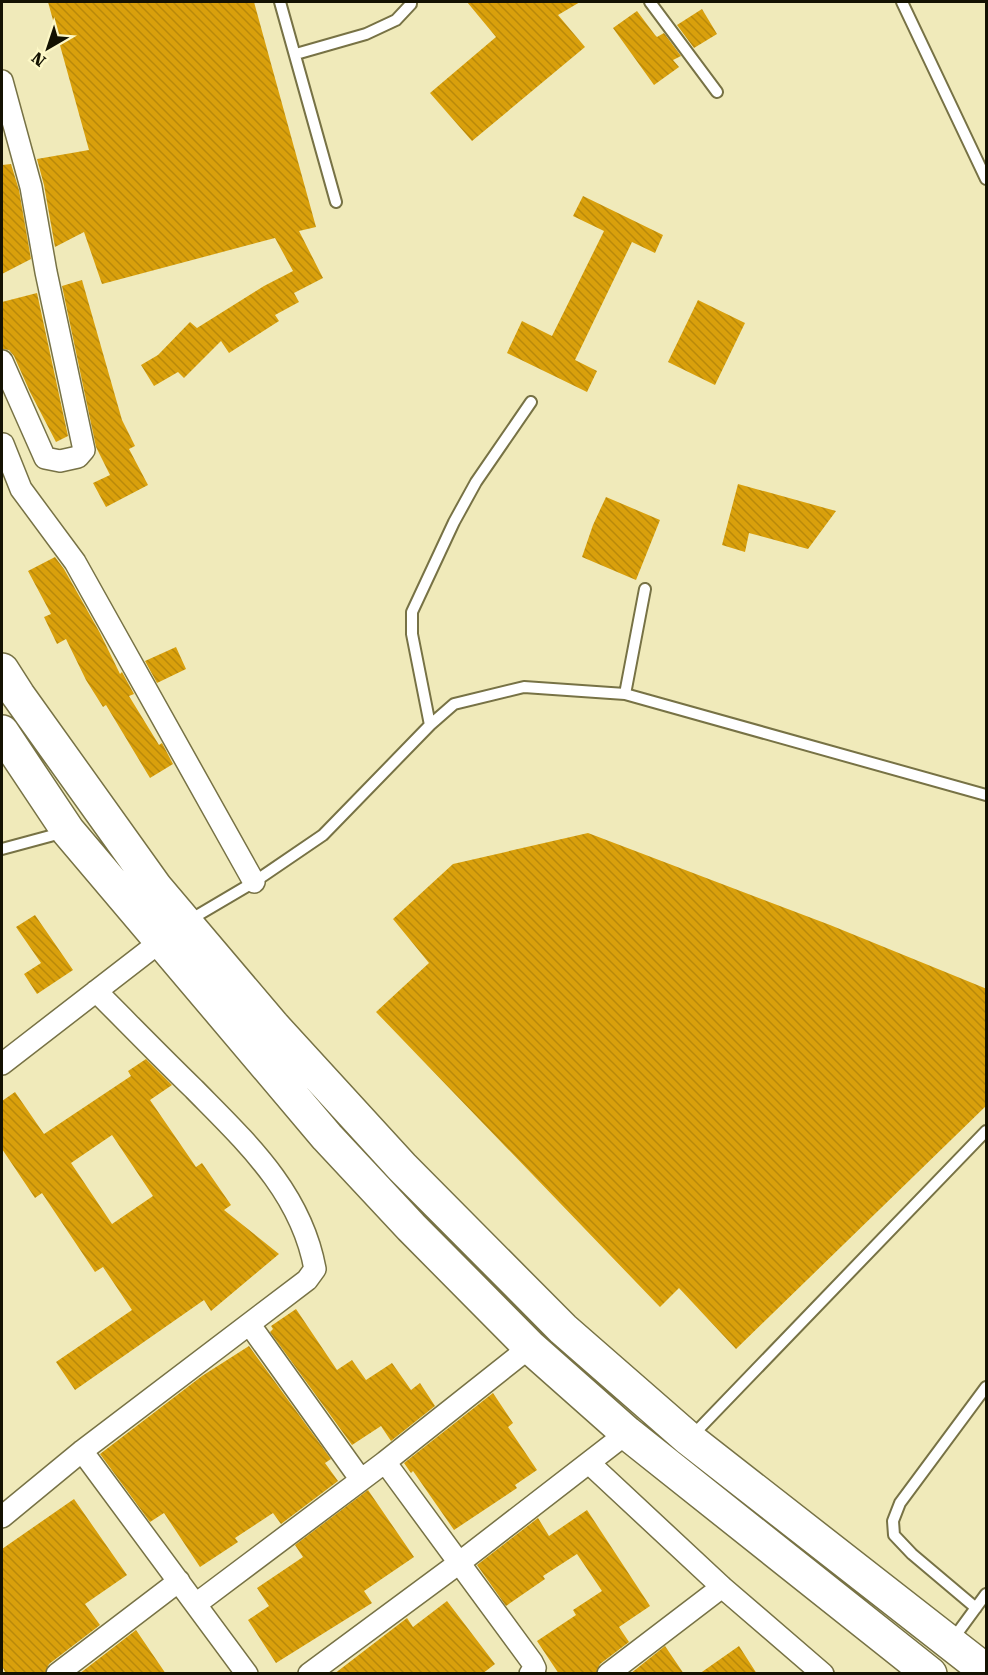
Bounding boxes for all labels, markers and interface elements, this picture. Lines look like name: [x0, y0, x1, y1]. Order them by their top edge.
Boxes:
north arrow: [18, 18, 78, 78]
text: N: [28, 48, 50, 71]

